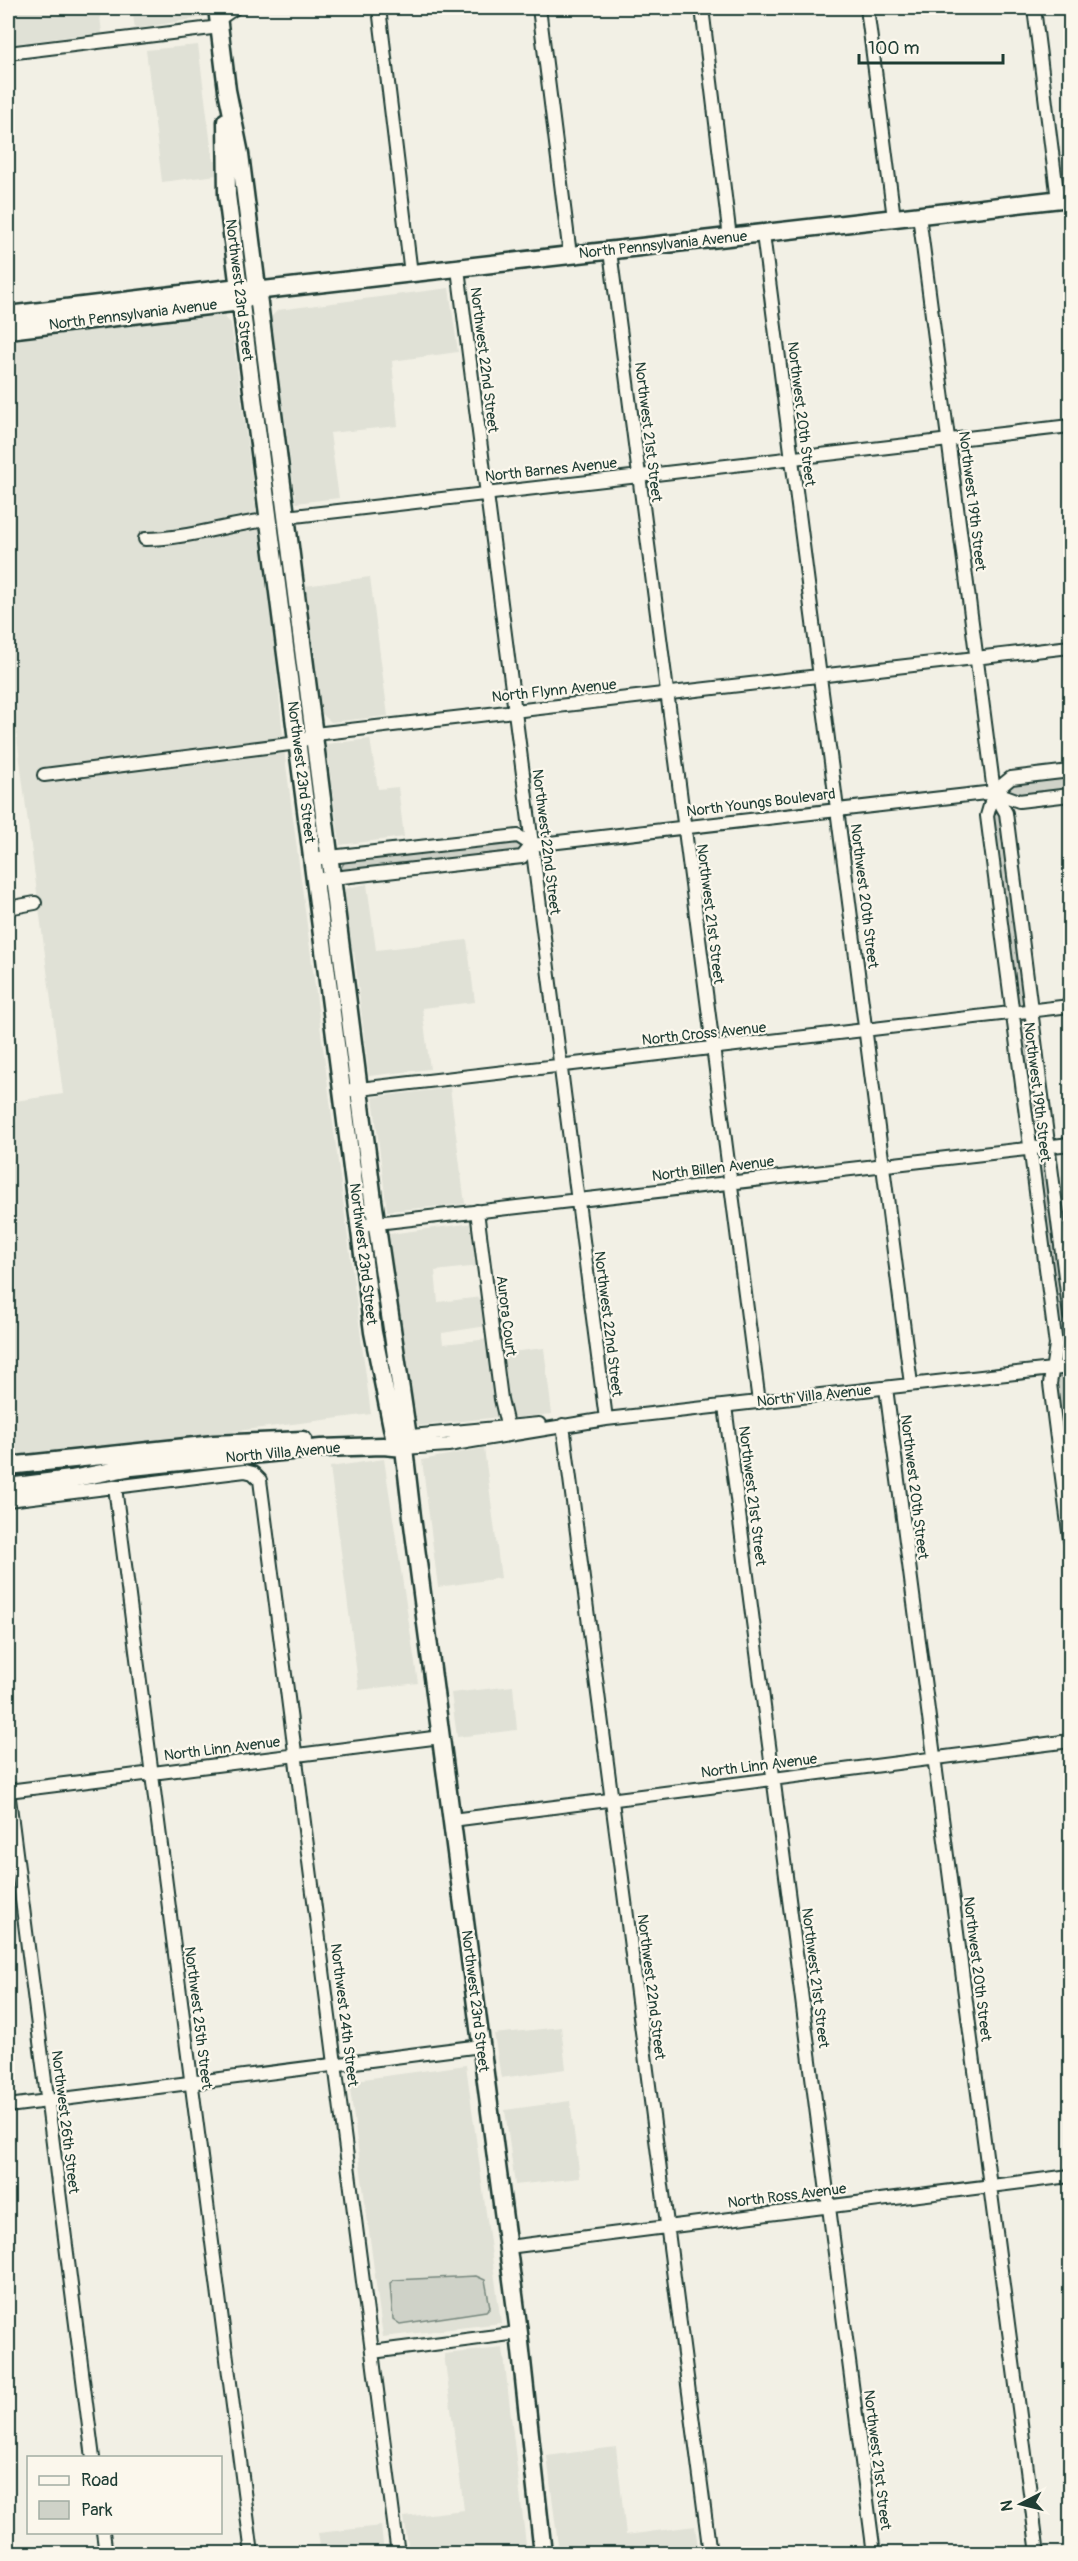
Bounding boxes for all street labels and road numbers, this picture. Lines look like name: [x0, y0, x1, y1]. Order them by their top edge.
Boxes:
street label: Northwest 23rd Street: [221, 218, 257, 363]
street label: North Pennsylvania Avenue: [578, 227, 749, 263]
street label: Northwest 22nd Street: [466, 286, 502, 435]
street label: North Pennsylvania Avenue: [48, 295, 219, 335]
street label: Northwest 20th Street: [783, 340, 819, 488]
street label: Northwest 21st Street: [630, 361, 666, 504]
street label: Northwest 19th Street: [954, 430, 990, 573]
street label: North Barnes Avenue: [484, 454, 619, 486]
street label: North Flynn Avenue: [491, 675, 618, 707]
street label: Northwest 23rd Street: [283, 700, 319, 845]
street label: Northwest 22nd Street: [528, 768, 564, 917]
street label: North Youngs Boulevard: [685, 784, 837, 822]
street label: Northwest 20th Street: [846, 822, 882, 970]
street label: Northwest 21st Street: [692, 843, 728, 986]
street label: North Cross Avenue: [641, 1018, 768, 1050]
street label: Northwest 19th Street: [1019, 1021, 1055, 1164]
street label: North Billen Avenue: [651, 1152, 776, 1186]
street label: Northwest 23rd Street: [345, 1182, 381, 1327]
street label: Northwest 22nd Street: [590, 1250, 626, 1399]
street label: Aurora Court: [492, 1274, 521, 1359]
street label: North Villa Avenue: [756, 1380, 873, 1411]
street label: Northwest 20th Street: [896, 1413, 932, 1561]
street label: Northwest 21st Street: [734, 1425, 770, 1568]
street label: North Villa Avenue: [225, 1438, 342, 1467]
street label: North Linn Avenue: [163, 1732, 282, 1766]
street label: North Linn Avenue: [700, 1749, 819, 1783]
street label: Northwest 20th Street: [959, 1895, 995, 2043]
street label: Northwest 21st Street: [797, 1907, 833, 2050]
street label: Northwest 22nd Street: [633, 1913, 669, 2062]
street label: Northwest 23rd Street: [457, 1929, 493, 2074]
street label: Northwest 24th Street: [326, 1942, 362, 2089]
street label: Northwest 25th Street: [180, 1946, 216, 2091]
street label: Northwest 26th Street: [47, 2049, 83, 2196]
street label: North Ross Avenue: [727, 2179, 848, 2213]
street label: Northwest 21st Street: [859, 2389, 895, 2532]

